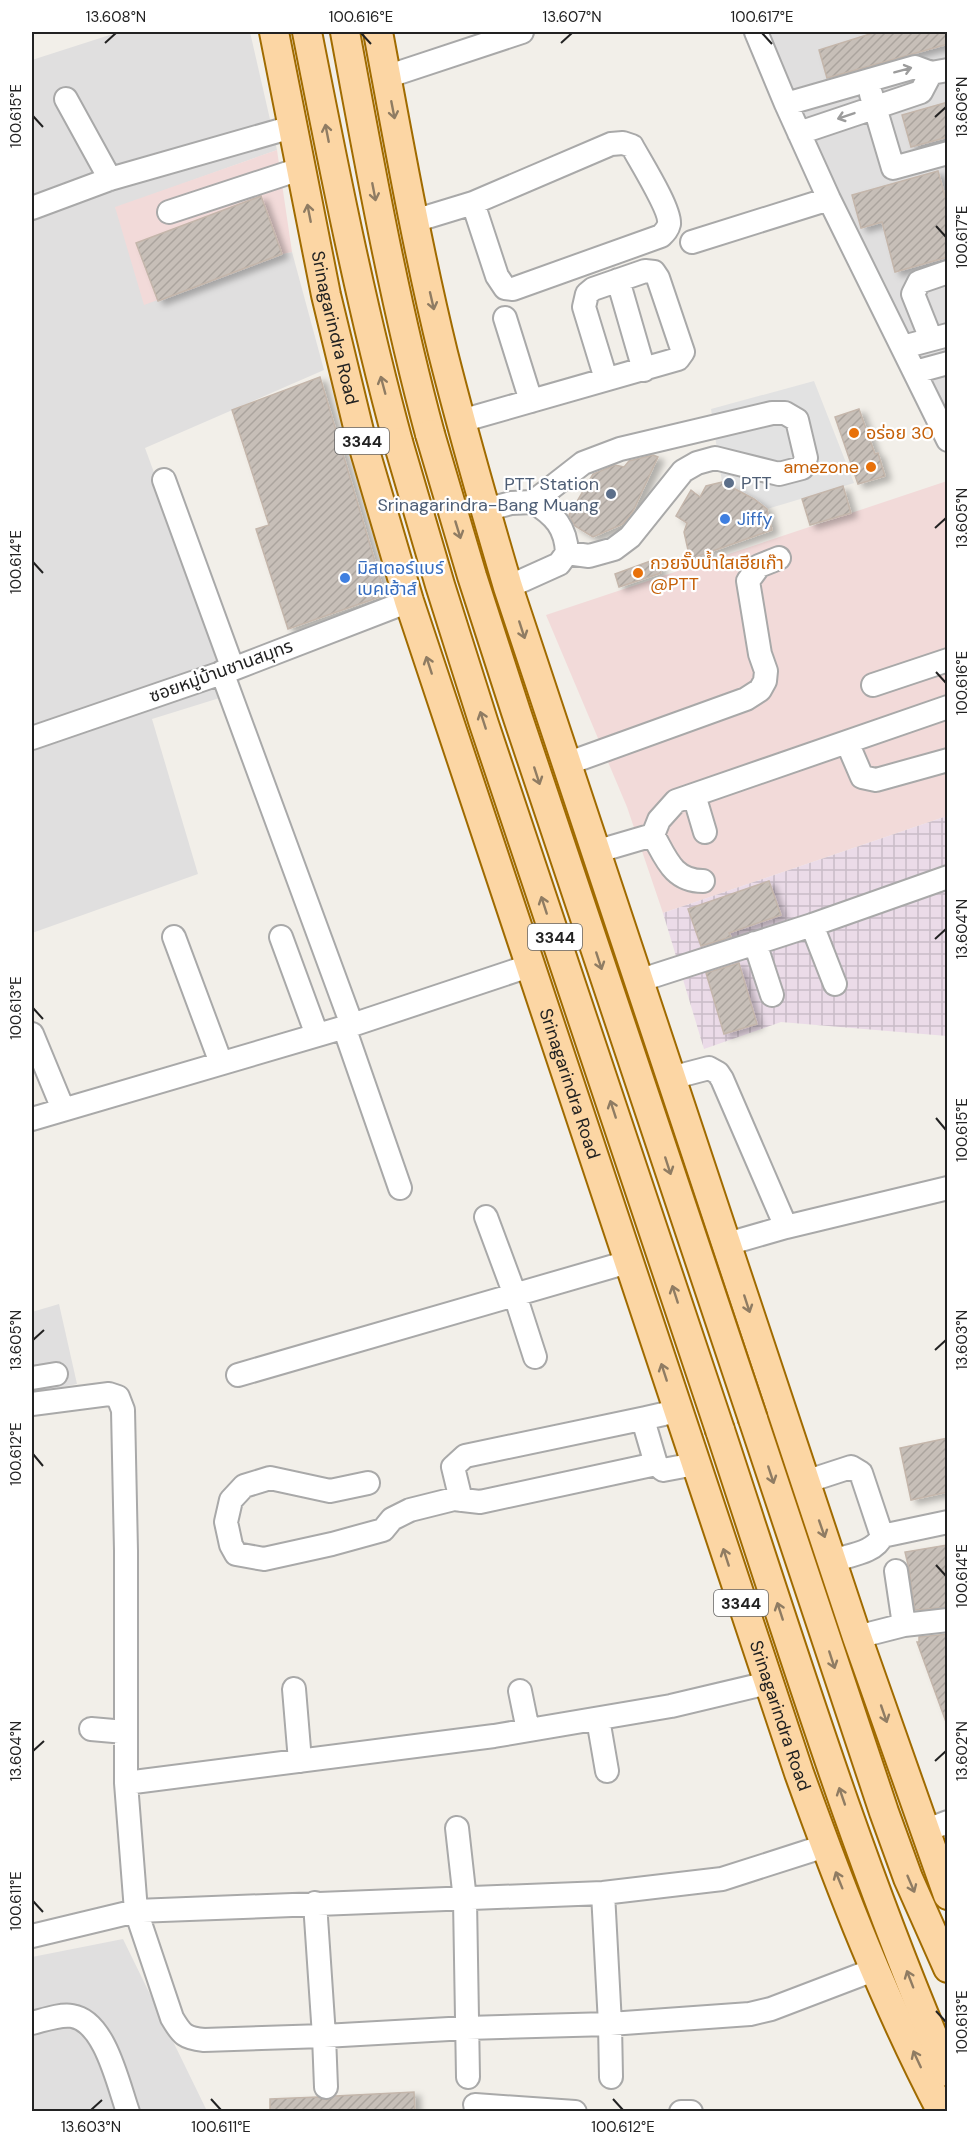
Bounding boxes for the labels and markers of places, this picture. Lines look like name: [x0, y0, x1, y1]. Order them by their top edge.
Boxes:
place label: อร่อย 30: [866, 421, 934, 445]
marker: อร่อย 30: [847, 426, 861, 440]
place label: amezone: [783, 455, 859, 479]
marker: amezone: [864, 460, 878, 474]
place label: PTT: [741, 471, 772, 495]
place label: PTT Station Srinagarindra-Bang Muang: [377, 472, 599, 517]
marker: PTT: [722, 476, 736, 490]
marker: PTT Station Srinagarindra-Bang Muang: [604, 487, 618, 501]
place label: Jiffy: [737, 507, 773, 531]
marker: Jiffy: [718, 512, 732, 526]
place label: กวยจั๊บน้ำใสเฮียเก๊า @PTT: [650, 550, 784, 596]
place label: มิสเตอร์แบร์ เบคเฮ้าส์: [357, 556, 445, 601]
marker: กวยจั๊บน้ำใสเฮียเก๊า @PTT: [631, 566, 645, 580]
marker: มิสเตอร์แบร์ เบคเฮ้าส์: [338, 571, 352, 585]

